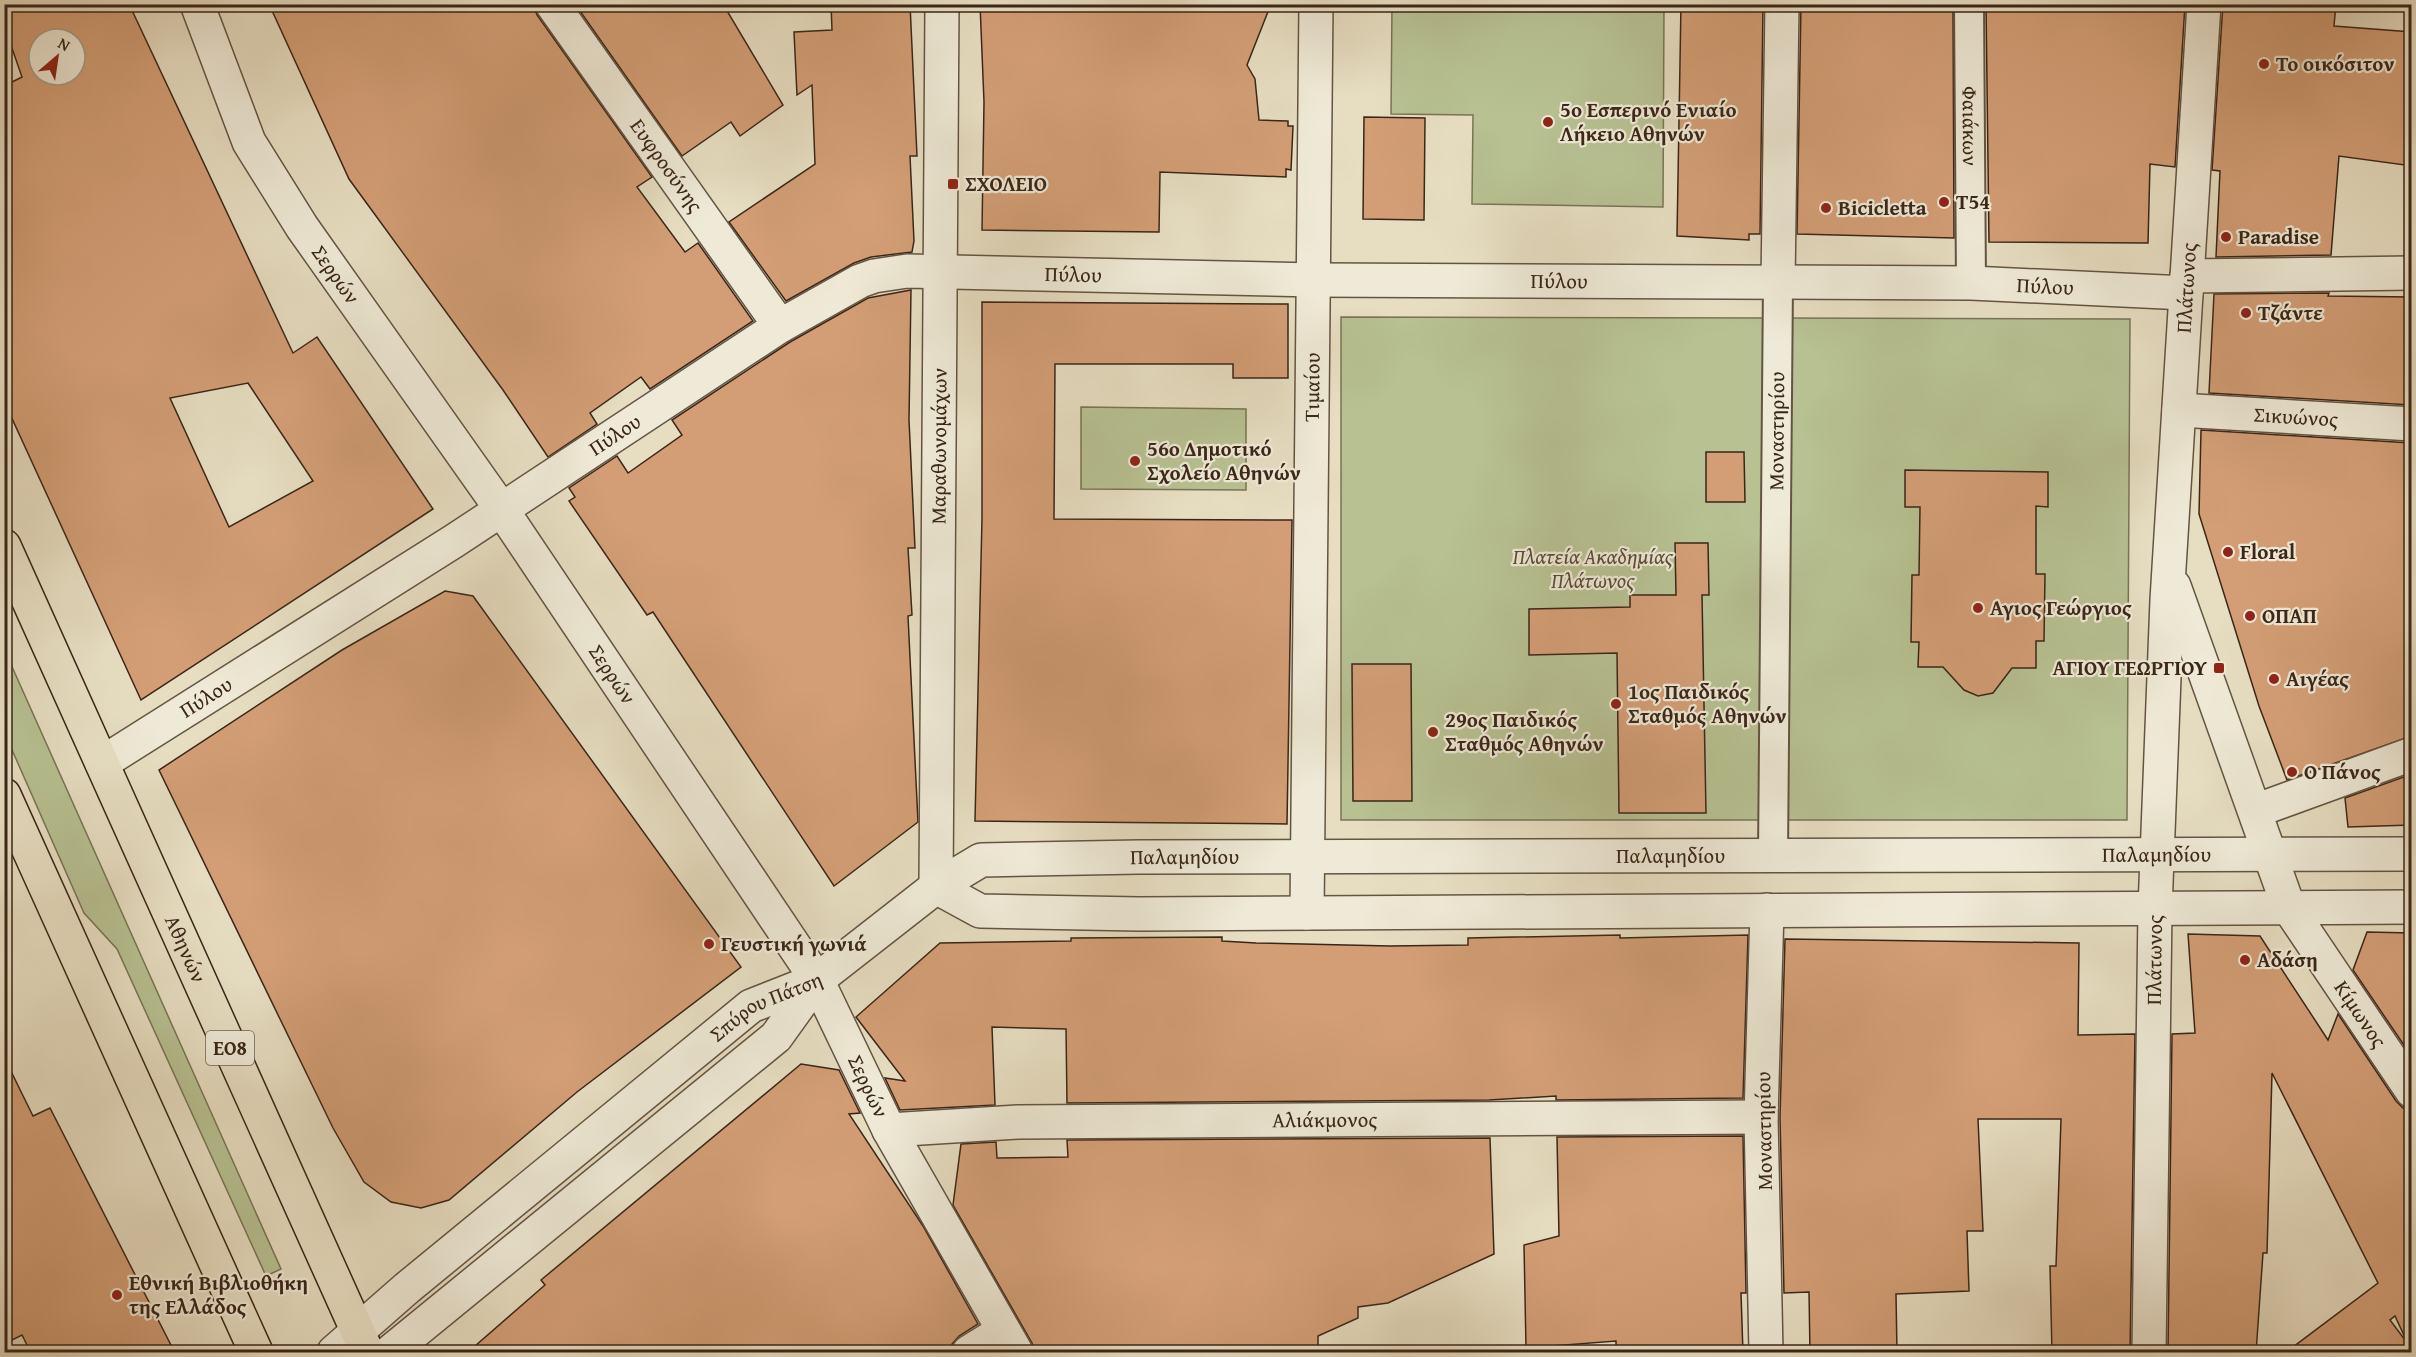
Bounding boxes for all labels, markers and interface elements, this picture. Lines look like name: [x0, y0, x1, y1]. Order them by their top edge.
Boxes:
north arrow: [27, 27, 87, 87]
text: N: [54, 31, 75, 57]
place label: Το οικόσιτον: [2276, 48, 2395, 79]
marker: Το οικόσιτον: [2257, 57, 2271, 71]
street label: Φαιάκων: [1955, 86, 1986, 166]
place label: 5ο Εσπερινό Ενιαίο Λήκειο Αθηνών: [1560, 94, 1737, 149]
street label: Ευφροσύνης: [623, 112, 711, 219]
marker: 5ο Εσπερινό Ενιαίο Λήκειο Αθηνών: [1541, 115, 1555, 129]
place label: ΣΧΟΛΕΙΟ: [965, 168, 1047, 199]
marker: ΣΧΟΛΕΙΟ: [946, 177, 960, 191]
place label: T54: [1956, 186, 1990, 217]
place label: Bicicletta: [1838, 192, 1927, 223]
marker: T54: [1937, 195, 1951, 209]
marker: Bicicletta: [1819, 201, 1833, 215]
place label: Paradise: [2238, 221, 2319, 252]
marker: Paradise: [2219, 230, 2233, 244]
street label: Σερρών: [304, 238, 368, 310]
street label: Πλάτωνος: [2168, 242, 2204, 334]
street label: Πύλου: [1044, 258, 1102, 290]
street label: Πύλου: [1531, 265, 1588, 296]
street label: Πύλου: [2016, 269, 2075, 303]
place label: Τζάντε: [2258, 297, 2323, 328]
marker: Τζάντε: [2239, 306, 2253, 320]
street label: Τιμαίου: [1296, 352, 1328, 422]
street label: Μαραθωνομάχων: [922, 368, 955, 524]
street label: Μοναστηρίου: [1760, 371, 1792, 491]
street label: Σικυώνος: [2253, 399, 2339, 435]
street label: Πύλου: [582, 406, 647, 463]
place label: 56ο Δημοτικό Σχολείο Αθηνών: [1147, 433, 1301, 488]
marker: 56ο Δημοτικό Σχολείο Αθηνών: [1128, 454, 1142, 468]
place label: Floral: [2240, 536, 2296, 567]
park label: Πλατεία Ακαδημίας Πλάτωνος: [1512, 541, 1674, 596]
marker: Floral: [2221, 545, 2235, 559]
place label: Αγιος Γεώργιος: [1990, 592, 2132, 623]
place label: ΟΠΑΠ: [2262, 600, 2317, 631]
marker: Αγιος Γεώργιος: [1971, 601, 1985, 615]
marker: ΟΠΑΠ: [2243, 609, 2257, 623]
street label: Σερρών: [581, 638, 644, 710]
place label: ΑΓΙΟΥ ΓΕΩΡΓΙΟΥ: [2053, 652, 2208, 683]
marker: ΑΓΙΟΥ ΓΕΩΡΓΙΟΥ: [2212, 661, 2226, 675]
place label: Αιγέας: [2286, 663, 2349, 694]
street label: Πύλου: [173, 669, 238, 725]
marker: Αιγέας: [2267, 672, 2281, 686]
place label: 1ος Παιδικός Σταθμός Αθηνών: [1628, 676, 1787, 731]
marker: 1ος Παιδικός Σταθμός Αθηνών: [1609, 697, 1623, 711]
place label: 29ος Παιδικός Σταθμός Αθηνών: [1445, 704, 1604, 759]
marker: 29ος Παιδικός Σταθμός Αθηνών: [1426, 725, 1440, 739]
place label: Ο Πάνος: [2304, 756, 2381, 787]
marker: Ο Πάνος: [2285, 765, 2299, 779]
street label: Παλαμηδίου: [2102, 838, 2211, 870]
street label: Παλαμηδίου: [1616, 840, 1725, 871]
street label: Παλαμηδίου: [1130, 841, 1239, 872]
street label: Αθηνών: [157, 910, 215, 988]
street label: Πλάτωνος: [2138, 915, 2170, 1005]
place label: Γευστική γωνιά: [721, 928, 867, 959]
marker: Γευστική γωνιά: [702, 937, 716, 951]
place label: Αδάση: [2257, 944, 2318, 975]
marker: Αδάση: [2238, 953, 2252, 967]
street label: Σπύρου Πάτση: [703, 963, 827, 1049]
street label: Κίμωνος: [2327, 974, 2395, 1054]
road number: ΕΟ8: [206, 1031, 254, 1065]
street label: Σερρών: [840, 1050, 897, 1123]
street label: Μοναστηρίου: [1747, 1071, 1780, 1191]
street label: Αλιάκμονος: [1272, 1104, 1378, 1135]
place label: Εθνική Βιβλιοθήκη της Ελλάδος: [129, 1267, 308, 1322]
marker: Εθνική Βιβλιοθήκη της Ελλάδος: [110, 1288, 124, 1302]

